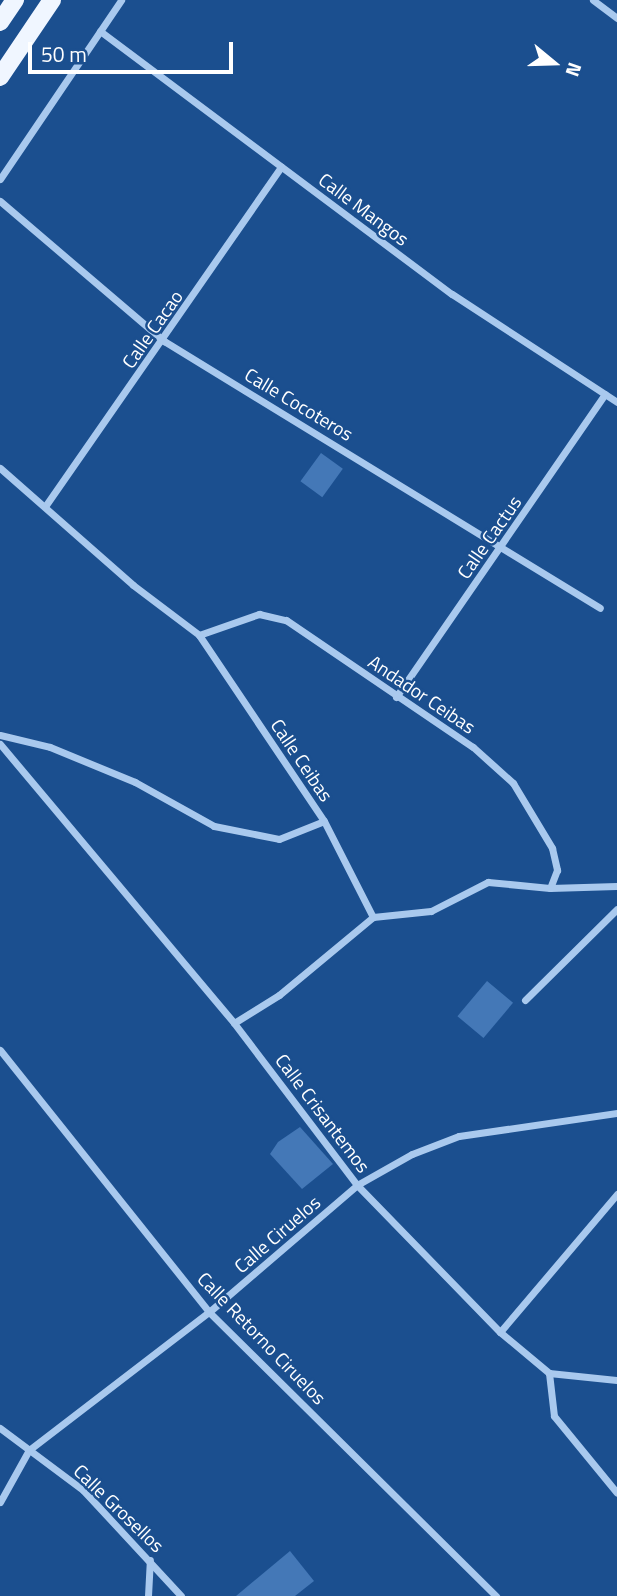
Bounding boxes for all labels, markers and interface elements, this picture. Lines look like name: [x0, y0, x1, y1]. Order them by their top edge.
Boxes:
scale bar: [32, 28, 236, 72]
north arrow: [519, 28, 589, 98]
text: 50 m: [41, 38, 87, 70]
text: N: [558, 59, 590, 81]
street label: Calle Mangos: [315, 168, 413, 250]
street label: Calle Cacao: [117, 286, 187, 372]
street label: Calle Cocoteros: [241, 363, 357, 445]
street label: Calle Cactus: [452, 491, 526, 583]
street label: Andador Ceibas: [364, 650, 480, 738]
street label: Calle Ceibas: [266, 714, 338, 806]
street label: Calle Crisantemos: [271, 1049, 375, 1177]
street label: Calle Ciruelos: [229, 1190, 325, 1278]
street label: Calle Retorno Ciruelos: [193, 1267, 331, 1409]
street label: Calle Grosellos: [69, 1459, 169, 1557]

